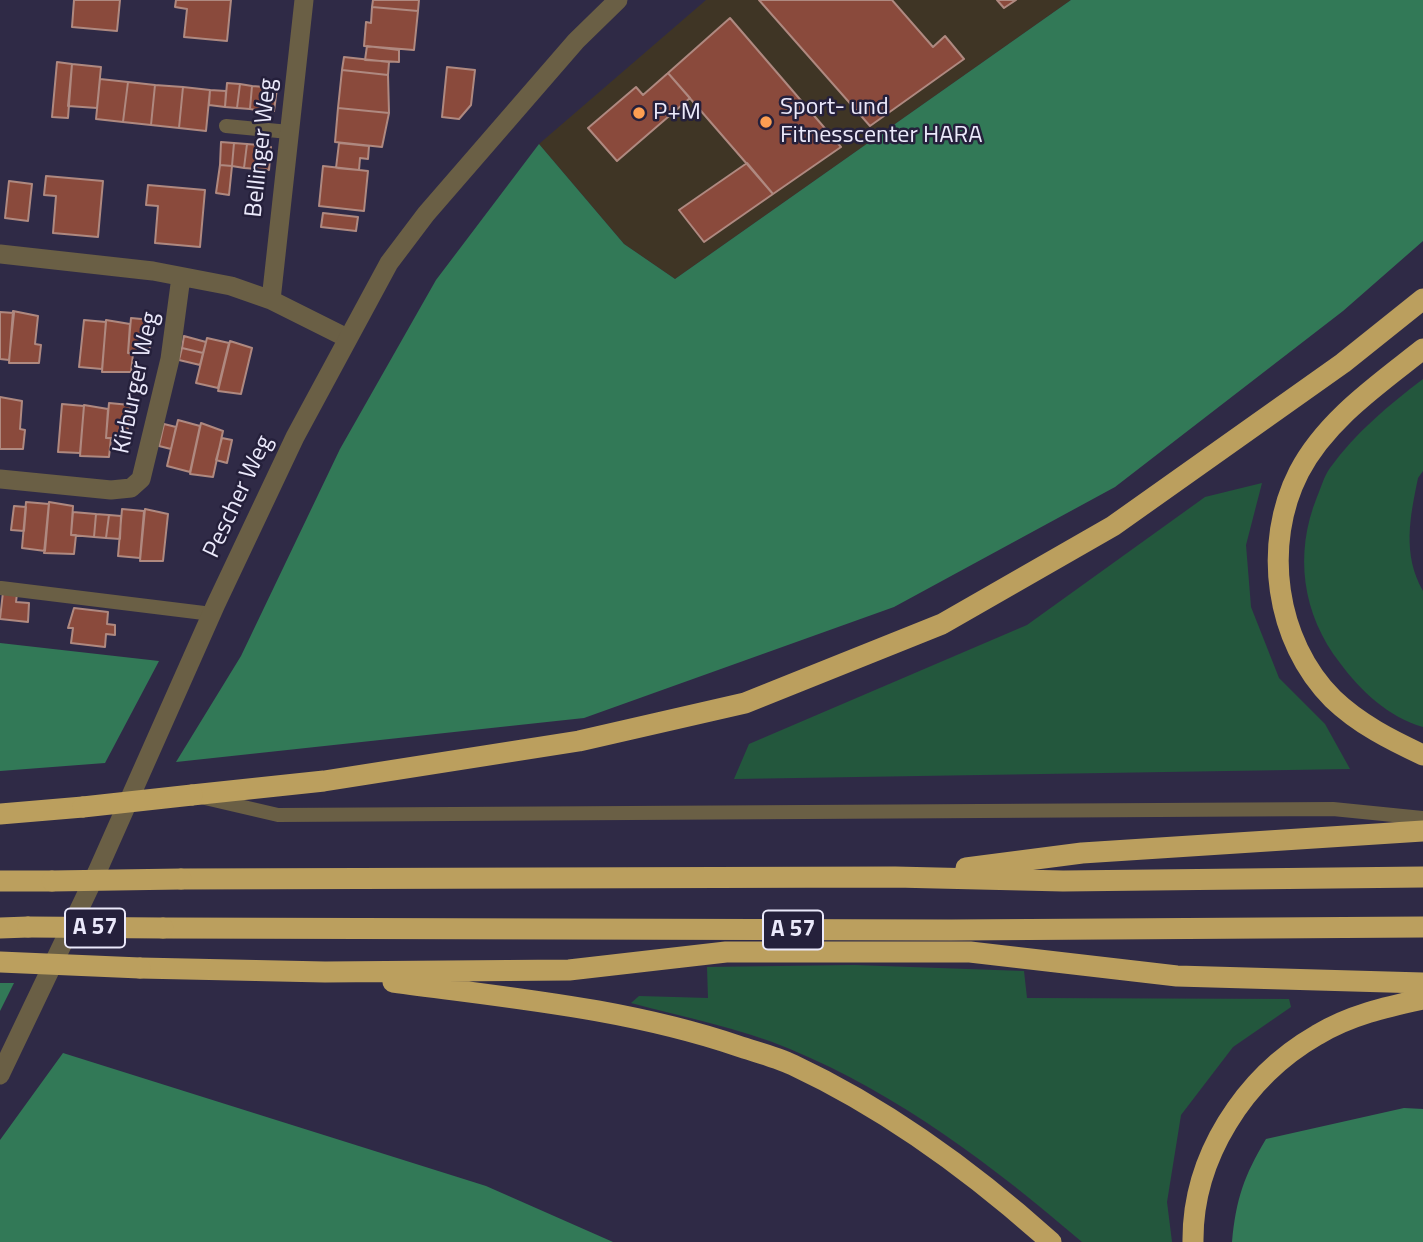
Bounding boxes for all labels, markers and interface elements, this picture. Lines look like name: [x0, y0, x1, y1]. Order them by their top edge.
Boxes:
street label: Bellinger Weg: [240, 77, 284, 219]
place label: Sport- und Fitnesscenter HARA: [780, 94, 982, 150]
place label: P+M: [653, 99, 701, 127]
marker: P+M: [631, 105, 647, 121]
marker: Sport- und Fitnesscenter HARA: [758, 114, 774, 130]
street label: Kirburger Weg: [108, 310, 166, 456]
street label: Pescher Weg: [198, 431, 280, 563]
road number: A 57: [65, 909, 125, 948]
road number: A 57: [763, 911, 823, 950]

